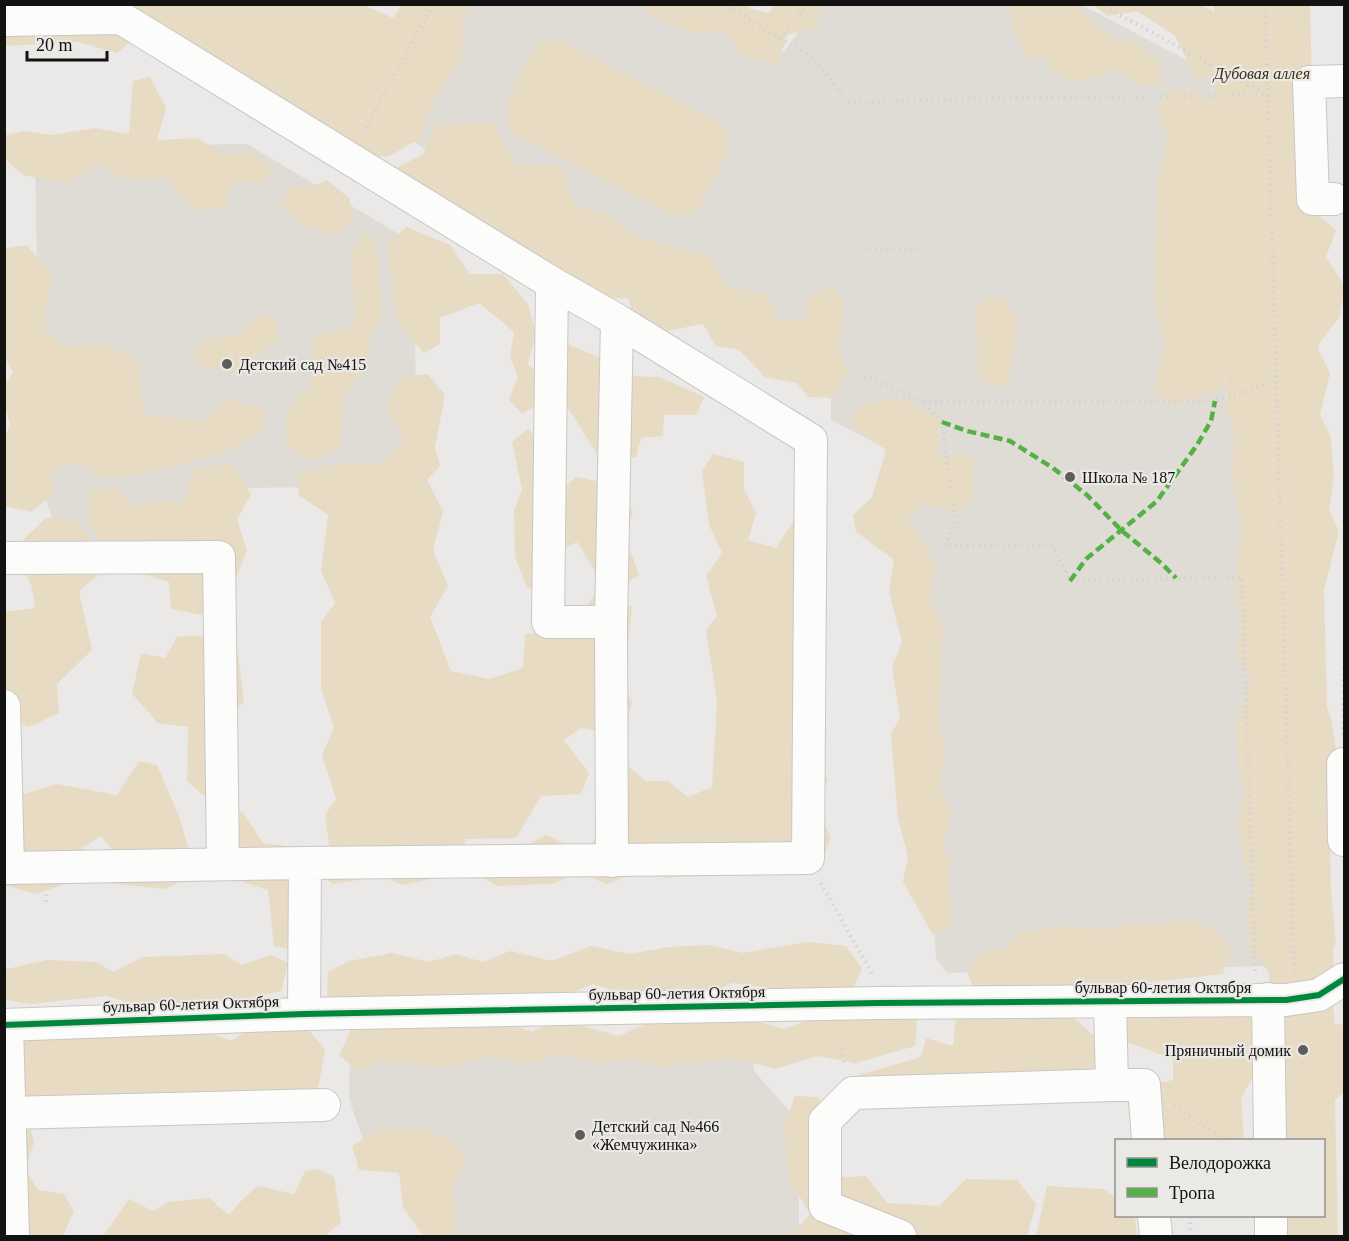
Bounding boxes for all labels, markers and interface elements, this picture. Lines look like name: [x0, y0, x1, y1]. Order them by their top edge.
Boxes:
scale bar: [27, 24, 106, 62]
text: 20 m: [36, 35, 73, 55]
park label: Дубовая аллея: [1212, 65, 1310, 83]
place label: Детский сад №415: [239, 356, 366, 374]
marker: Детский сад №415: [220, 357, 234, 371]
place label: Школа № 187: [1082, 469, 1175, 486]
marker: Школа № 187: [1063, 470, 1077, 484]
street label: бульвар 60-летия Октября: [1075, 979, 1252, 997]
street label: бульвар 60-летия Октября: [589, 983, 766, 1004]
street label: бульвар 60-летия Октября: [102, 992, 280, 1017]
place label: Пряничный домик: [1165, 1042, 1291, 1060]
marker: Пряничный домик: [1296, 1043, 1310, 1057]
place label: Детский сад №466 «Жемчужинка»: [592, 1118, 719, 1154]
marker: Детский сад №466 «Жемчужинка»: [573, 1128, 587, 1142]
legend: [1115, 1139, 1325, 1217]
text: Велодорожка: [1169, 1153, 1271, 1173]
text: Тропа: [1169, 1183, 1215, 1203]

